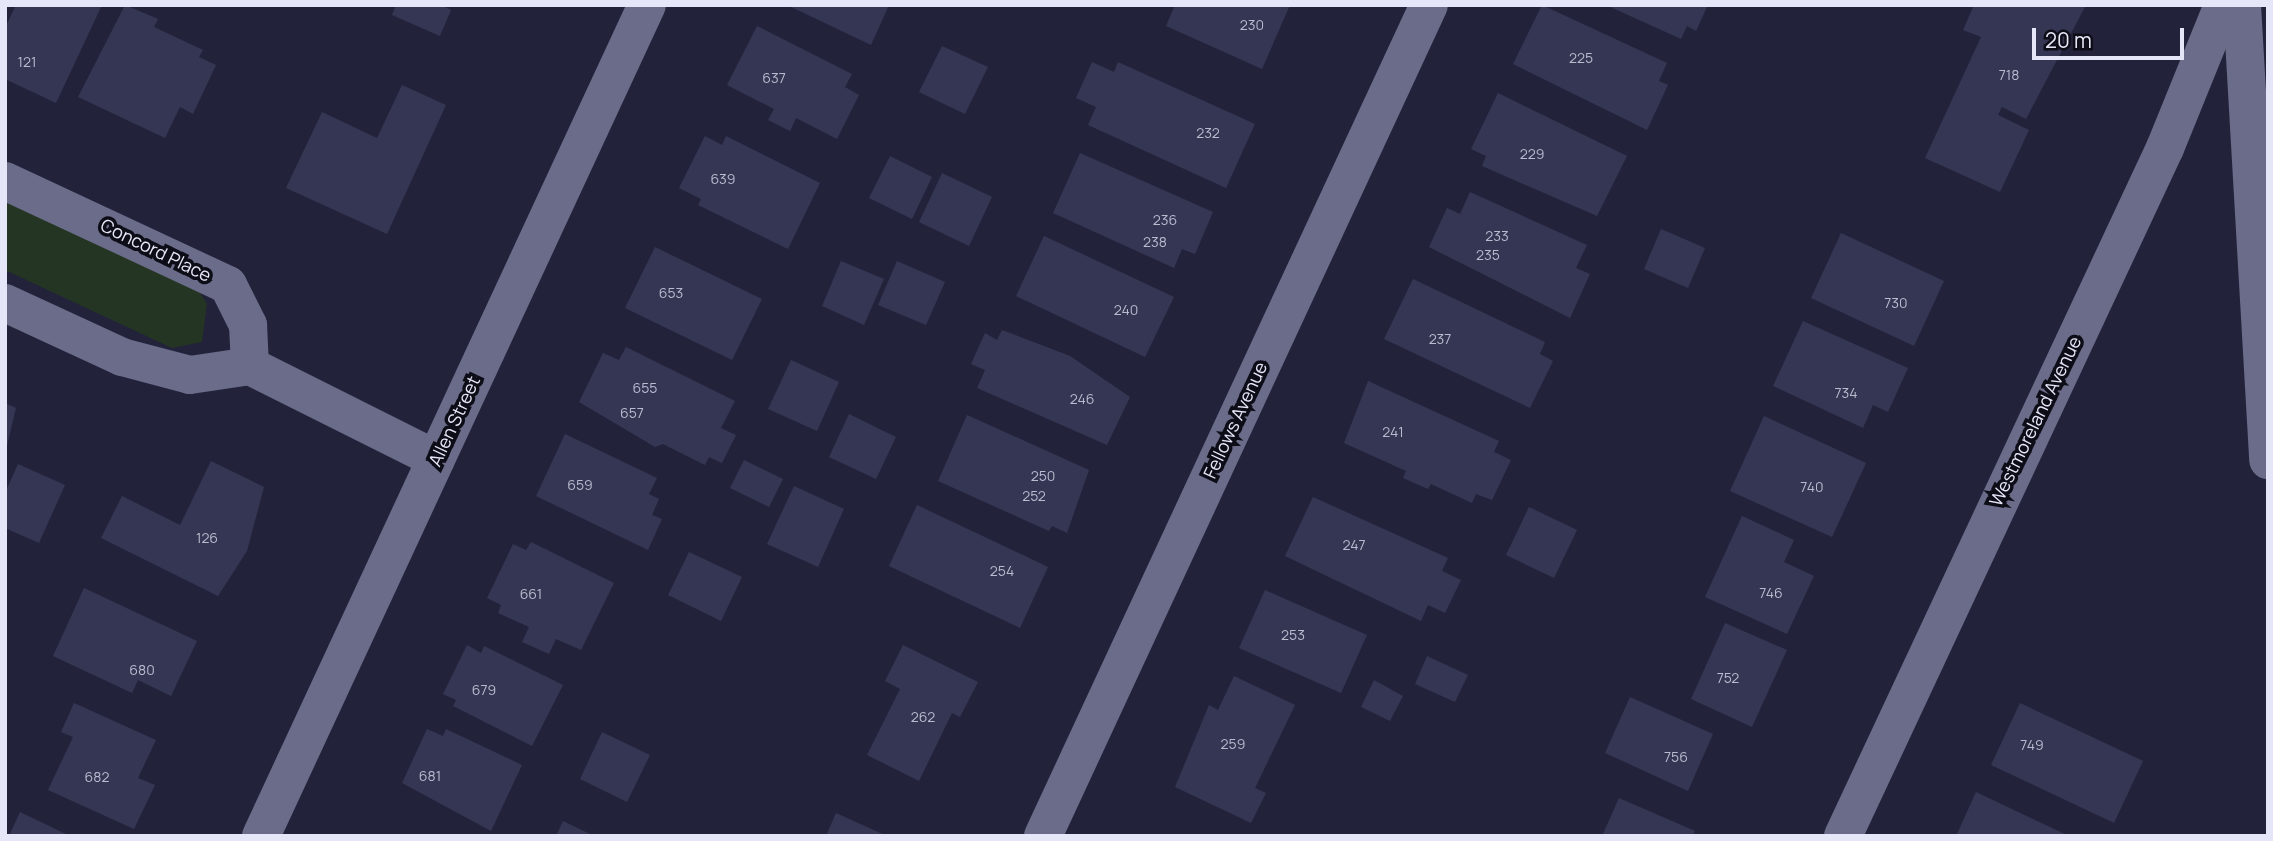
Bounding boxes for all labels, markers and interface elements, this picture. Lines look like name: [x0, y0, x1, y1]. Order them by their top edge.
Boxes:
scale bar: [2035, 14, 2187, 58]
house number: 230: [1240, 17, 1264, 33]
text: 20 m: [2045, 26, 2092, 54]
house number: 225: [1569, 50, 1593, 66]
house number: 121: [18, 54, 36, 70]
house number: 718: [1999, 67, 2019, 83]
house number: 637: [762, 70, 786, 86]
house number: 232: [1196, 125, 1220, 141]
house number: 229: [1520, 146, 1544, 162]
house number: 639: [710, 171, 736, 187]
house number: 236: [1153, 212, 1177, 228]
street label: Concord Place: [97, 214, 215, 286]
house number: 233: [1485, 228, 1509, 244]
house number: 238: [1143, 234, 1167, 250]
house number: 235: [1476, 247, 1500, 263]
house number: 653: [659, 285, 683, 301]
house number: 730: [1884, 295, 1908, 311]
house number: 240: [1114, 302, 1138, 318]
house number: 237: [1429, 331, 1451, 347]
street label: Westmoreland Avenue: [1984, 333, 2086, 509]
street label: Fellows Avenue: [1199, 358, 1271, 482]
street label: Allen Street: [424, 372, 484, 470]
house number: 655: [633, 380, 657, 396]
house number: 734: [1834, 385, 1858, 401]
house number: 246: [1070, 391, 1094, 407]
house number: 657: [620, 405, 644, 421]
house number: 241: [1382, 424, 1404, 440]
house number: 250: [1031, 468, 1055, 484]
house number: 659: [567, 477, 593, 493]
house number: 740: [1800, 479, 1824, 495]
house number: 252: [1022, 488, 1046, 504]
house number: 126: [196, 530, 218, 546]
house number: 247: [1343, 537, 1365, 553]
house number: 254: [990, 563, 1014, 579]
house number: 746: [1759, 585, 1783, 601]
house number: 661: [520, 586, 542, 602]
house number: 253: [1281, 627, 1305, 643]
house number: 680: [129, 662, 155, 678]
house number: 752: [1717, 670, 1739, 686]
house number: 679: [472, 682, 496, 698]
house number: 262: [911, 709, 935, 725]
house number: 259: [1221, 736, 1245, 752]
house number: 749: [2020, 737, 2044, 753]
house number: 756: [1664, 749, 1688, 765]
house number: 681: [419, 768, 441, 784]
house number: 682: [85, 769, 109, 785]

